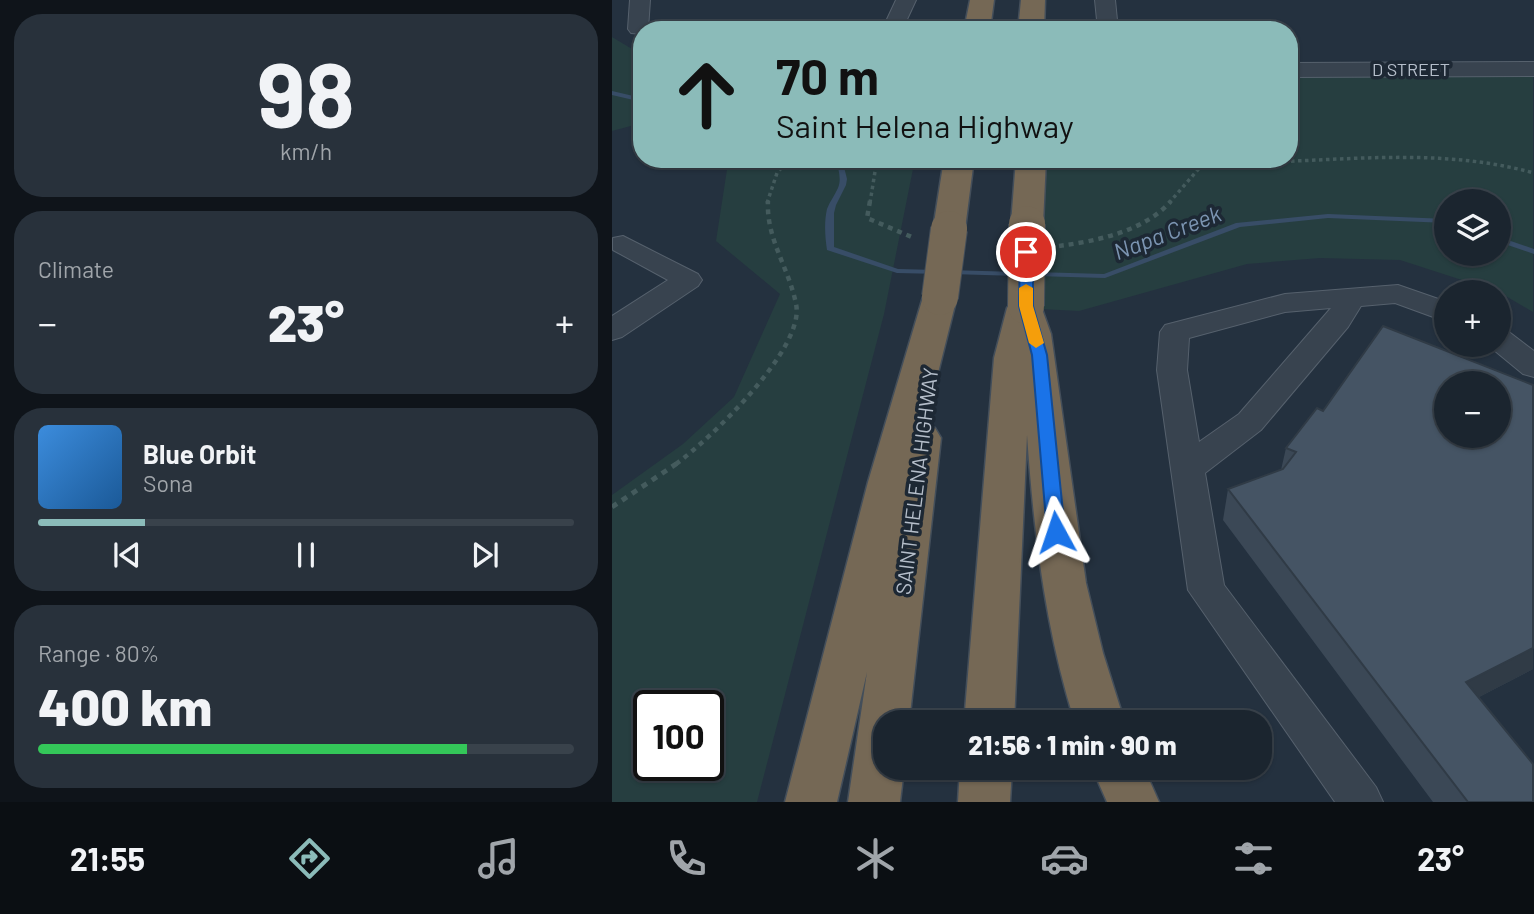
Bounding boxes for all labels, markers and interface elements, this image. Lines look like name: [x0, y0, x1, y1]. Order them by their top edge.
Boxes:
text: 98: [257, 37, 355, 146]
text: 70 m: [776, 46, 879, 105]
icon: ahead: [661, 49, 752, 140]
street label: D STREET: [1372, 58, 1450, 80]
text: Saint Helena Highway: [776, 106, 1074, 144]
text: km/h: [280, 137, 332, 165]
map controls: [1434, 189, 1511, 448]
button: layers: [1434, 189, 1511, 266]
water label: Napa Creek: [1109, 199, 1225, 265]
pin: [996, 222, 1056, 282]
icon: arrive: [1007, 233, 1045, 271]
text: Climate: [38, 255, 114, 283]
button: +: [1434, 280, 1511, 357]
text: 23°: [268, 290, 344, 352]
text: −: [38, 299, 57, 345]
text: +: [555, 299, 574, 345]
street label: SAINT HELENA HIGHWAY: [890, 366, 942, 596]
button: −: [1434, 371, 1511, 448]
text: Blue Orbit: [143, 438, 256, 469]
text: Sona: [143, 469, 193, 497]
position arrow: [1019, 495, 1093, 569]
icon: previous: [108, 536, 146, 574]
icon: pause: [287, 536, 325, 574]
icon: next: [466, 536, 504, 574]
text: Range · 80%: [38, 639, 159, 667]
text: 400 km: [38, 674, 212, 736]
speed limit sign: 100: [633, 690, 724, 781]
text: 21:56 · 1 min · 90 m: [968, 729, 1177, 760]
icon: directions: [285, 834, 334, 883]
icon: music: [474, 834, 523, 883]
icon: phone: [662, 834, 711, 883]
icon: climate: [851, 834, 900, 883]
icon: car: [1040, 834, 1089, 883]
icon: filters: [1229, 834, 1278, 883]
text: 21:55: [70, 839, 145, 877]
text: 23°: [1417, 839, 1464, 877]

